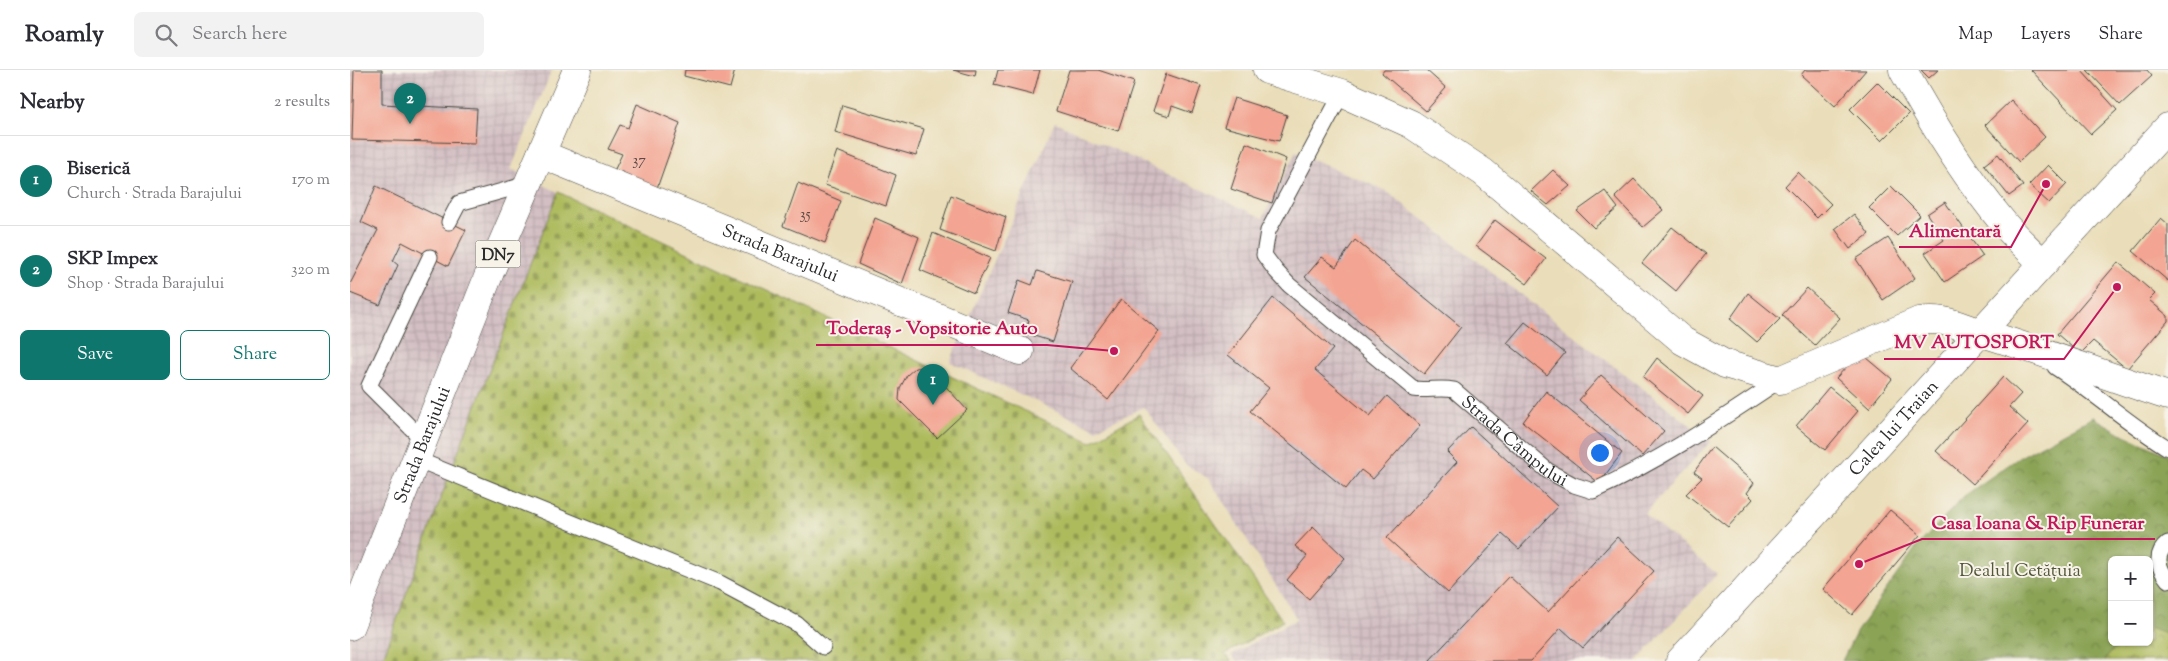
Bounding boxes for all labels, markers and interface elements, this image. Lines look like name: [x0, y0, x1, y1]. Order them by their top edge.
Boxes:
search box: [134, 12, 484, 57]
text: Roamly: [25, 18, 104, 52]
icon: search: [152, 21, 180, 49]
text: Search here: [192, 21, 287, 48]
text: Map: [1958, 22, 1993, 48]
text: Layers: [2021, 22, 2071, 48]
text: Share: [2099, 22, 2143, 48]
pin: 2: [394, 83, 426, 124]
text: Nearby: [20, 88, 85, 118]
text: 2 results: [274, 91, 330, 114]
house number: 37: [632, 151, 646, 172]
text: Biserică: [67, 156, 130, 183]
text: 1: [33, 169, 39, 192]
text: 170 m: [292, 169, 330, 192]
text: Church · Strada Barajului: [67, 183, 242, 206]
house number: 35: [799, 205, 811, 226]
callout: Alimentară: [1899, 213, 2011, 247]
street label: Strada Barajului: [717, 219, 842, 290]
text: Alimentară: [1909, 219, 2001, 246]
road number: DN7: [476, 240, 520, 268]
text: SKP Impex: [67, 246, 158, 273]
text: 2: [32, 259, 40, 282]
text: 320 m: [291, 259, 330, 282]
text: Shop · Strada Barajului: [67, 273, 224, 296]
callout: Toderaș - Vopsitorie Auto: [816, 311, 1047, 345]
text: Toderaș - Vopsitorie Auto: [826, 316, 1038, 343]
callout: MV AUTOSPORT: [1884, 325, 2064, 359]
button: Save: [20, 330, 170, 380]
button: Share: [180, 330, 330, 380]
text: MV AUTOSPORT: [1894, 330, 2055, 357]
pin: 1: [917, 364, 949, 405]
street label: Calea lui Traian: [1844, 375, 1946, 483]
street label: Strada Barajului: [389, 383, 458, 508]
street label: Strada Câmpului: [1454, 390, 1572, 494]
your location: [1587, 440, 1613, 466]
callout: Casa Ioana & Rip Funerar: [1922, 505, 2155, 539]
text: Casa Ioana & Rip Funerar: [1932, 511, 2145, 538]
map controls: [2108, 556, 2153, 646]
button: +: [2108, 556, 2153, 601]
park label: Dealul Cetățuia: [1959, 559, 2081, 585]
button: −: [2108, 601, 2153, 646]

